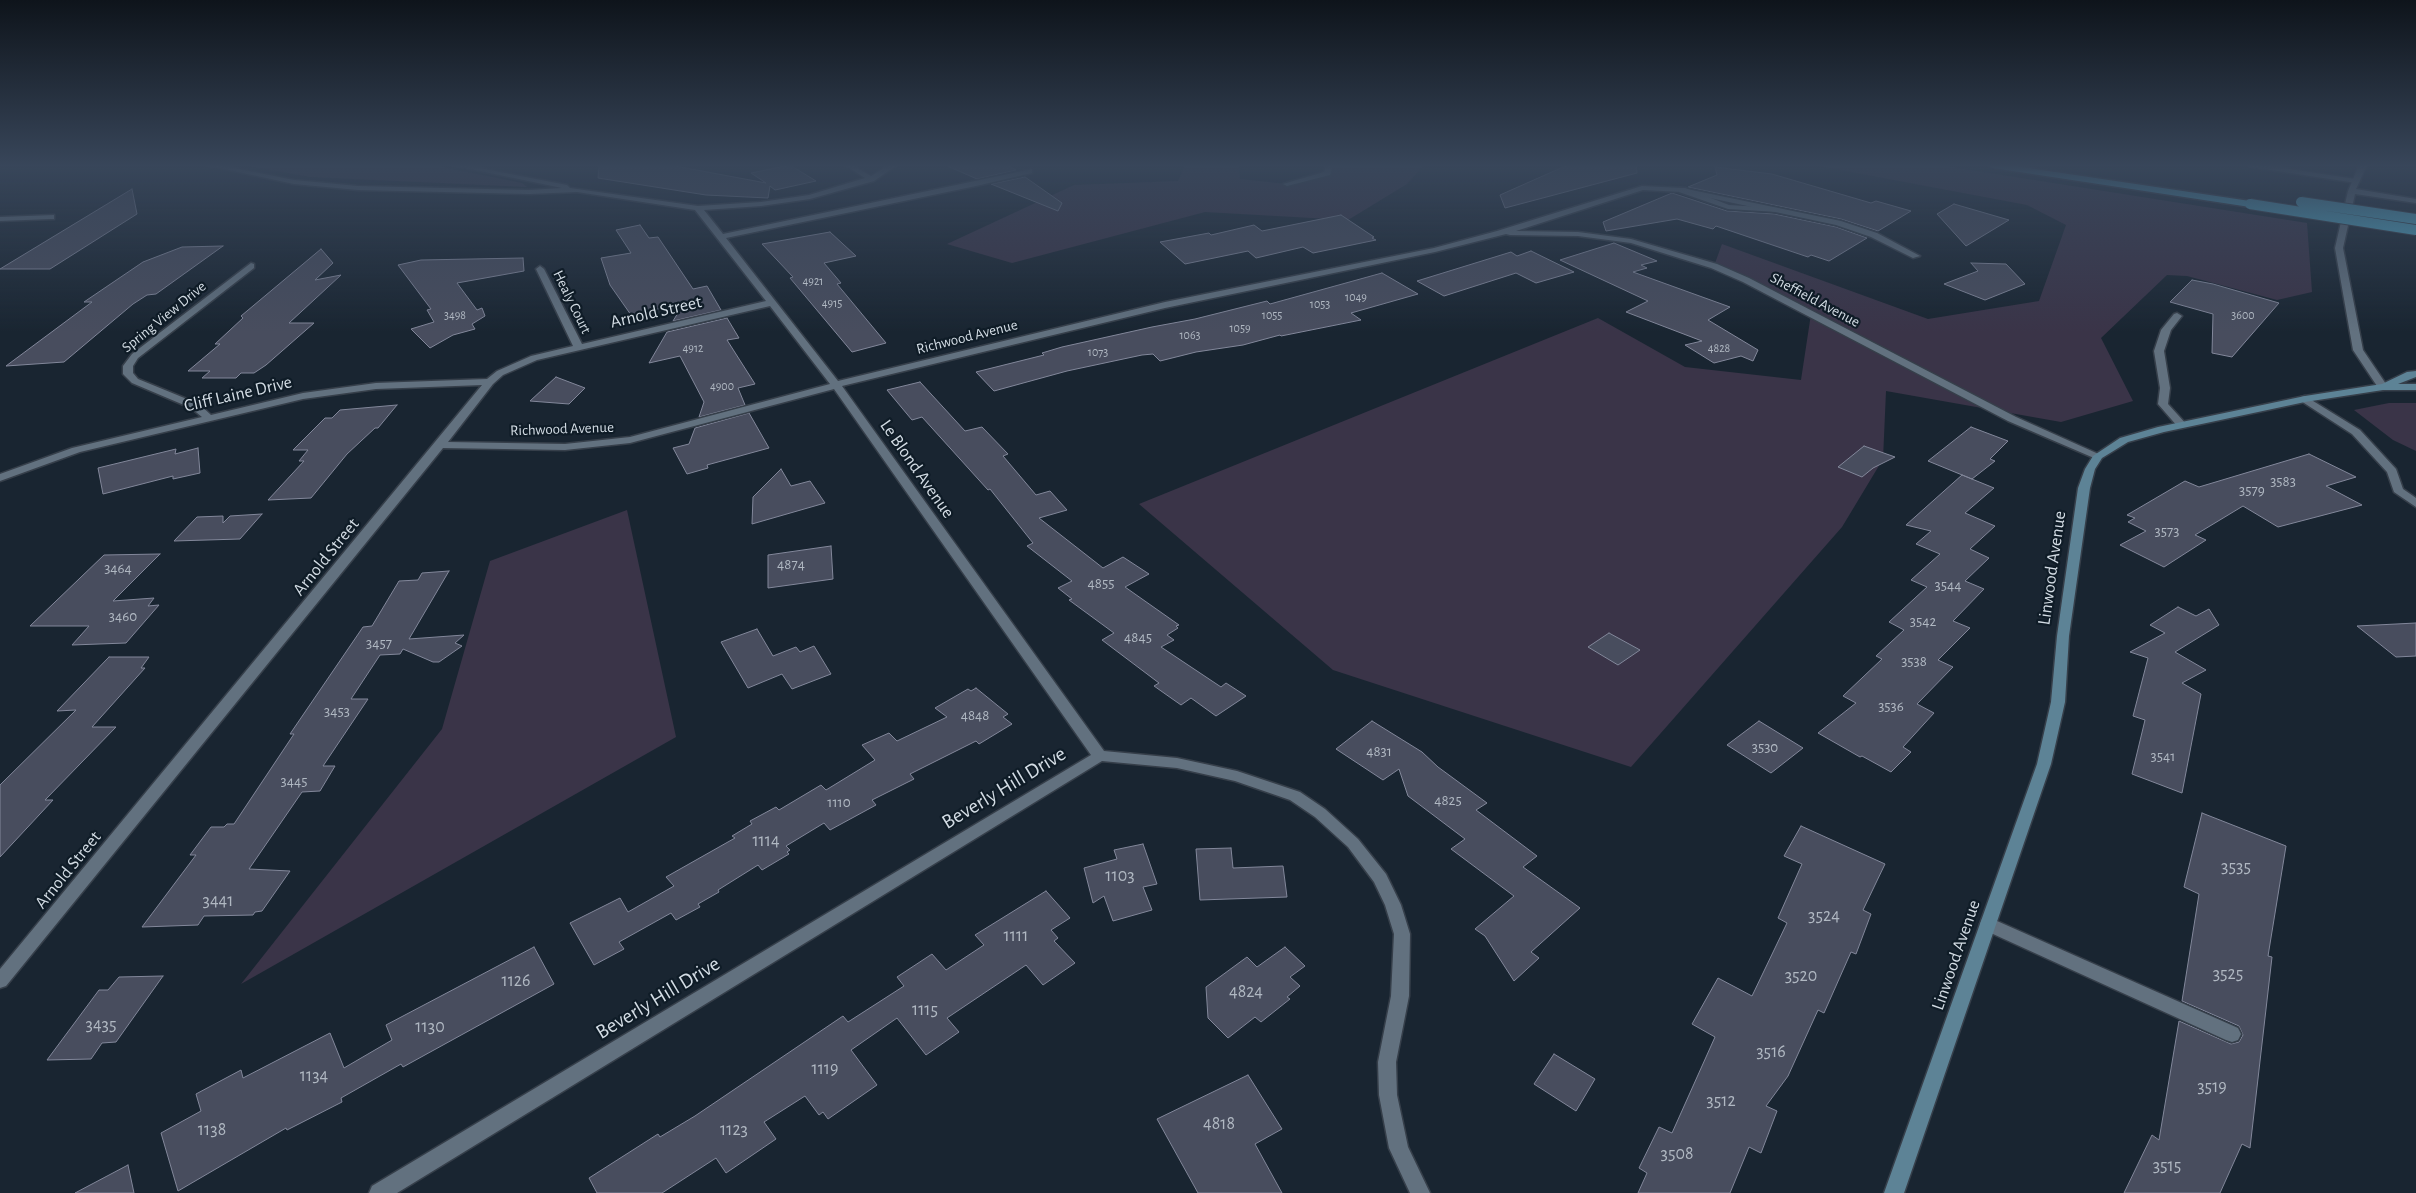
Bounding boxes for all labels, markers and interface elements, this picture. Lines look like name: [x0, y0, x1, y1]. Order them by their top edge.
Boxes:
street label: Healy Court: [549, 267, 595, 337]
street label: Sheffield Avenue: [1767, 269, 1863, 331]
house number: 4921: [803, 274, 823, 288]
street label: Spring View Drive: [118, 277, 210, 357]
house number: 1049: [1345, 290, 1367, 304]
street label: Arnold Street: [608, 291, 704, 333]
house number: 4915: [822, 296, 842, 310]
house number: 1053: [1310, 297, 1330, 311]
house number: 3498: [444, 308, 466, 322]
house number: 1055: [1262, 308, 1282, 322]
house number: 3600: [2231, 308, 2255, 322]
street label: Richwood Avenue: [914, 316, 1020, 358]
house number: 1059: [1229, 321, 1251, 335]
house number: 1063: [1179, 328, 1201, 342]
house number: 4912: [683, 341, 703, 355]
house number: 4828: [1708, 341, 1730, 355]
house number: 1073: [1088, 345, 1108, 359]
street label: Cliff Laine Drive: [182, 371, 294, 417]
house number: 4900: [710, 379, 734, 393]
street label: Le Blond Avenue: [875, 416, 959, 522]
street label: Richwood Avenue: [510, 418, 614, 440]
house number: 3583: [2270, 472, 2296, 490]
house number: 3579: [2239, 481, 2265, 499]
street label: Linwood Avenue: [2033, 510, 2071, 626]
street label: Arnold Street: [288, 514, 364, 600]
house number: 3573: [2155, 522, 2179, 540]
house number: 4874: [777, 555, 805, 573]
house number: 3464: [104, 559, 132, 577]
house number: 4855: [1088, 574, 1114, 592]
house number: 3544: [1935, 576, 1961, 594]
house number: 3460: [109, 607, 137, 625]
house number: 3542: [1910, 612, 1936, 630]
house number: 4845: [1124, 628, 1152, 646]
house number: 3457: [366, 634, 392, 652]
house number: 3538: [1901, 652, 1927, 670]
house number: 3536: [1878, 697, 1904, 715]
house number: 3453: [324, 702, 350, 720]
house number: 4848: [961, 706, 989, 724]
house number: 3530: [1752, 738, 1778, 756]
street label: Beverly Hill Drive: [937, 741, 1071, 835]
house number: 4831: [1366, 742, 1392, 760]
house number: 3541: [2151, 747, 2175, 765]
house number: 3445: [281, 772, 307, 790]
house number: 4825: [1434, 791, 1462, 809]
house number: 1110: [827, 793, 851, 811]
street label: Arnold Street: [30, 827, 106, 913]
house number: 1114: [752, 830, 780, 852]
house number: 3535: [2221, 856, 2251, 878]
house number: 1103: [1105, 865, 1135, 887]
house number: 3441: [203, 890, 233, 912]
street label: Linwood Avenue: [1927, 897, 1985, 1013]
house number: 3524: [1808, 905, 1840, 927]
house number: 1111: [1004, 925, 1028, 947]
street label: Beverly Hill Drive: [591, 951, 725, 1045]
house number: 3525: [2213, 963, 2243, 985]
house number: 3520: [1785, 965, 1817, 987]
house number: 1126: [501, 970, 531, 992]
house number: 4824: [1229, 981, 1263, 1003]
house number: 1115: [912, 999, 938, 1021]
house number: 3435: [85, 1014, 117, 1036]
house number: 1130: [415, 1016, 445, 1038]
house number: 3516: [1756, 1041, 1786, 1063]
house number: 1119: [811, 1058, 839, 1080]
house number: 1134: [300, 1065, 328, 1087]
house number: 3519: [2197, 1076, 2227, 1098]
house number: 3512: [1706, 1090, 1736, 1112]
house number: 4818: [1203, 1113, 1235, 1135]
house number: 1138: [198, 1119, 226, 1141]
house number: 1123: [720, 1119, 748, 1141]
house number: 3508: [1661, 1143, 1693, 1165]
house number: 3515: [2153, 1155, 2181, 1177]

